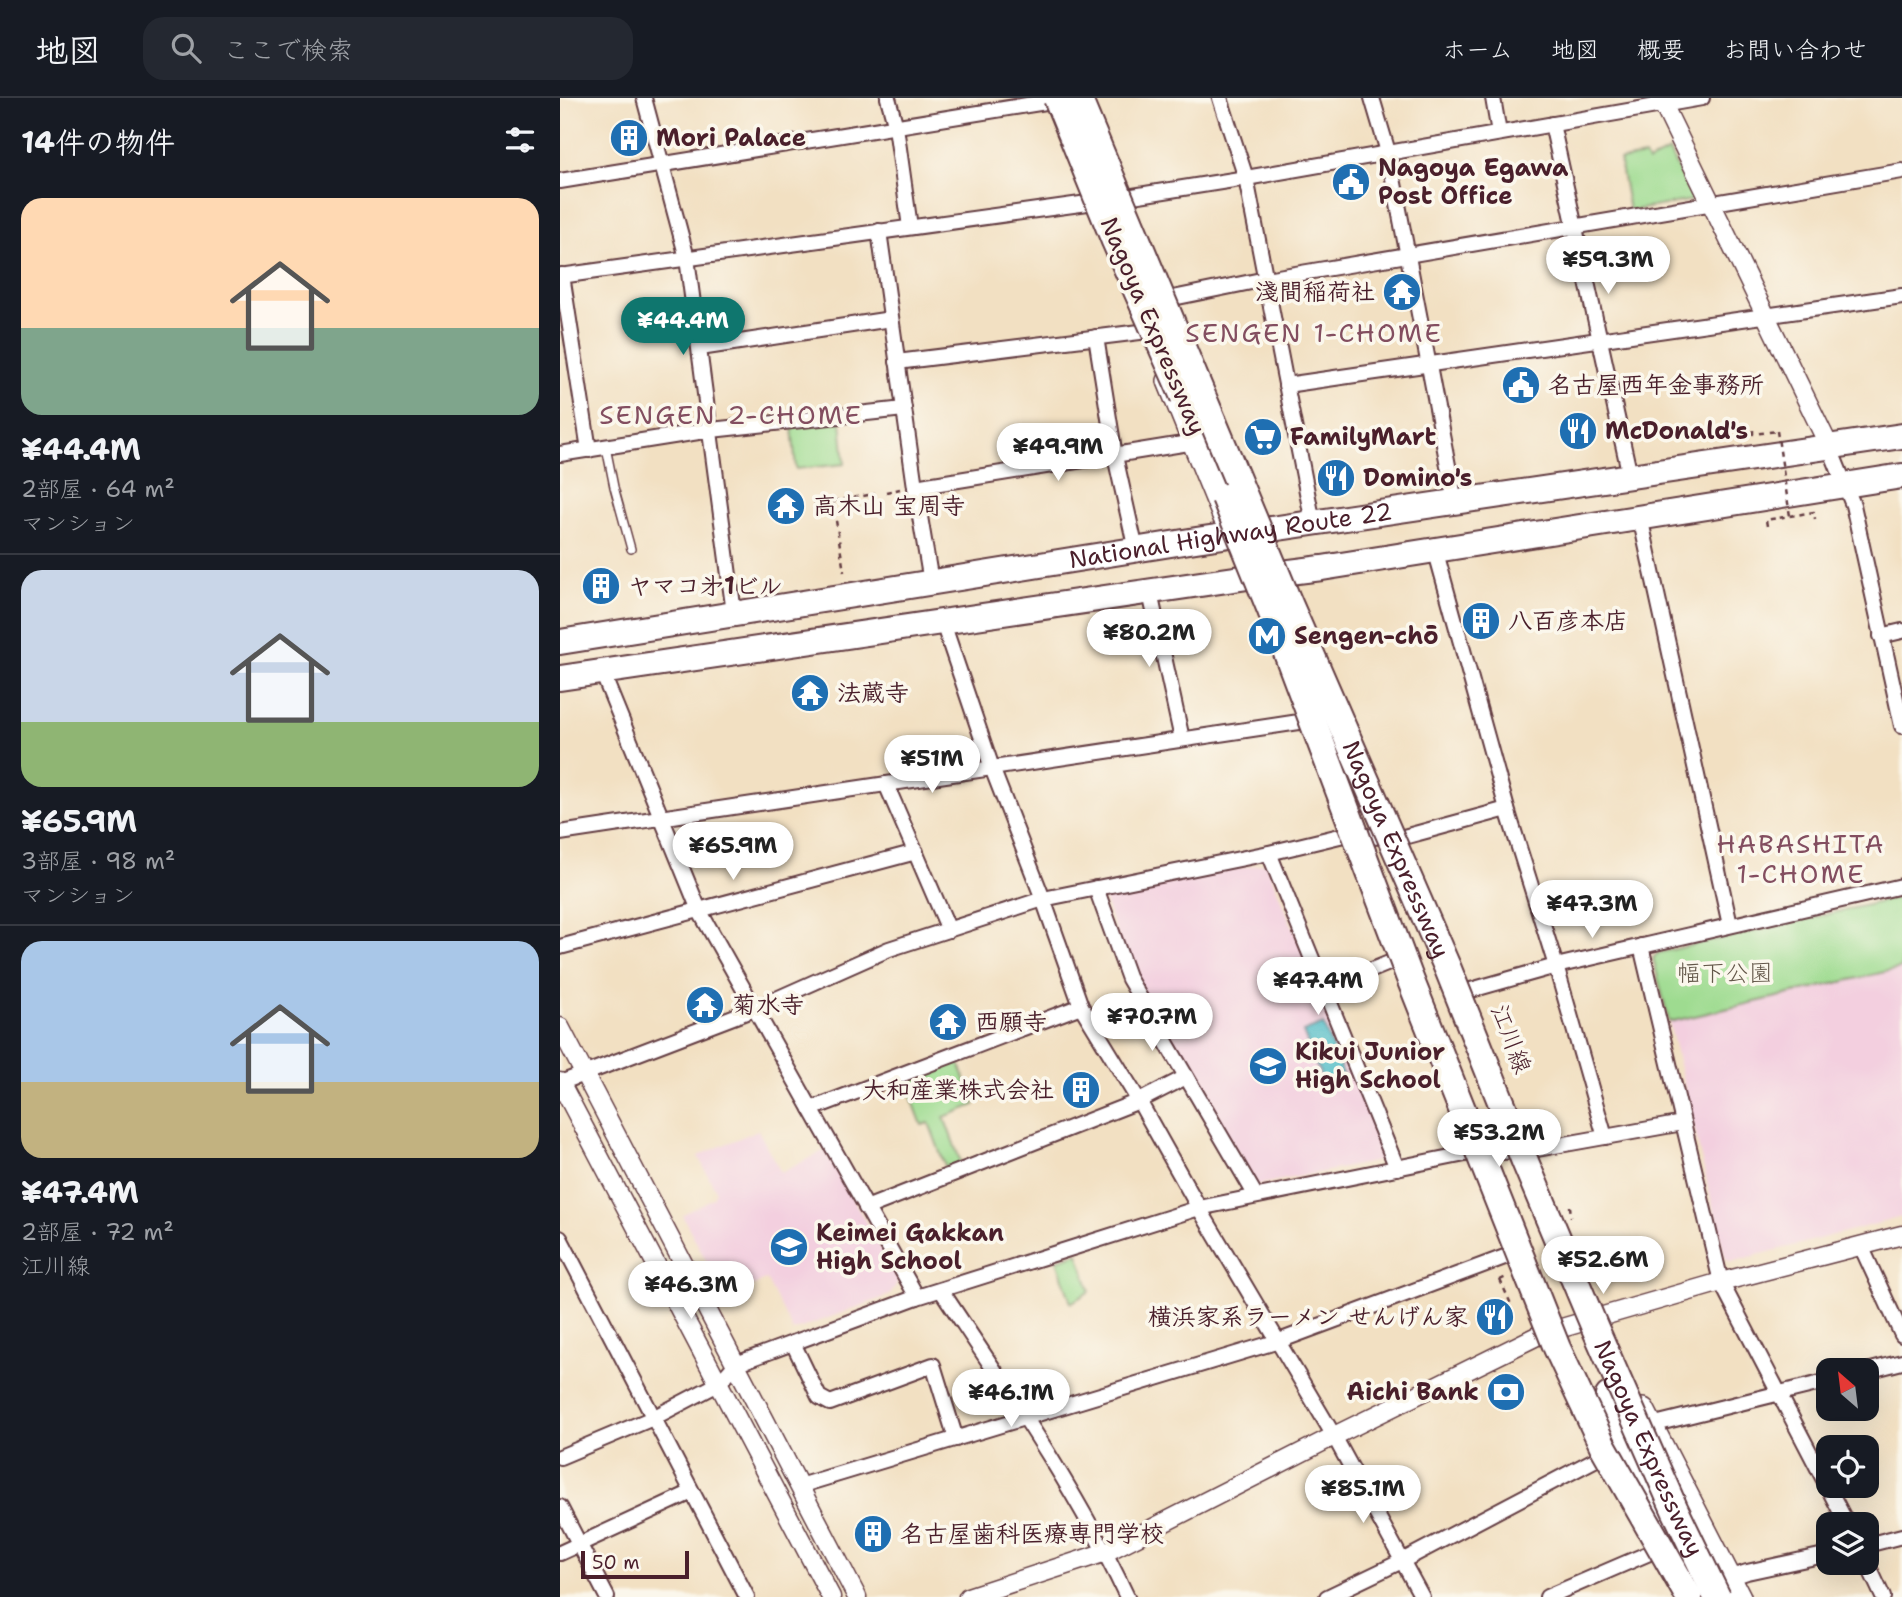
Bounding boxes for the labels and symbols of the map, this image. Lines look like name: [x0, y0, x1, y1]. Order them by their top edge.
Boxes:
building icon: Mori Palace: [608, 117, 650, 159]
place label: Mori Palace: [656, 122, 806, 154]
place label: Nagoya Egawa Post Office: [1378, 152, 1569, 212]
public building icon: Nagoya Egawa Post Office: [1330, 161, 1372, 203]
street label: Nagoya Expressway: [1093, 212, 1213, 440]
pin: ¥59.3M: [1551, 236, 1665, 296]
temple icon: 淺間稲荷社: [1381, 271, 1423, 313]
place label: 淺間稲荷社: [1255, 276, 1375, 308]
pin: ¥44.4M: [626, 298, 740, 357]
district label: SENGEN 1-CHOME: [1185, 315, 1443, 350]
public building icon: 名古屋西年金事務所: [1500, 364, 1542, 406]
place label: 名古屋西年金事務所: [1548, 369, 1764, 401]
district label: SENGEN 2-CHOME: [599, 397, 863, 432]
restaurant icon: McDonald's: [1557, 410, 1599, 452]
place label: McDonald's: [1605, 415, 1748, 447]
supermarket icon: FamilyMart: [1242, 416, 1284, 458]
place label: FamilyMart: [1290, 421, 1436, 453]
pin: ¥49.9M: [1001, 424, 1115, 483]
restaurant icon: Domino's: [1315, 457, 1357, 499]
place label: Domino's: [1363, 462, 1473, 494]
temple icon: 高木山 宝周寺: [765, 485, 807, 527]
place label: 高木山 宝周寺: [813, 490, 965, 522]
street label: National Highway Route 22: [1067, 495, 1394, 576]
building icon: ヤマコ㐧1ビル: [580, 565, 622, 607]
place label: ヤマコ㐧1ビル: [628, 570, 782, 602]
building icon: 八百彦本店: [1460, 600, 1502, 642]
place label: 八百彦本店: [1508, 605, 1628, 637]
pin: ¥80.2M: [1092, 610, 1206, 669]
metro station icon: Sengen-chō: [1246, 615, 1288, 657]
place label: Sengen-chō: [1294, 620, 1439, 652]
temple icon: 法蔵寺: [789, 672, 831, 714]
place label: 法蔵寺: [837, 677, 909, 709]
pin: ¥51M: [891, 736, 973, 795]
street label: Nagoya Expressway: [1335, 736, 1457, 963]
pin: ¥65.9M: [676, 822, 790, 882]
district label: HABASHITA 1-CHOME: [1717, 826, 1885, 891]
pin: ¥47.3M: [1535, 880, 1649, 940]
park label: 幅下公園: [1677, 957, 1773, 989]
pin: ¥47.4M: [1261, 958, 1375, 1017]
temple icon: 菊水寺: [684, 984, 726, 1026]
place label: 菊水寺: [732, 989, 804, 1021]
pin: ¥70.7M: [1095, 993, 1209, 1053]
street label: 江川線: [1483, 1000, 1539, 1078]
temple icon: 西願寺: [927, 1001, 969, 1043]
place label: 西願寺: [975, 1006, 1047, 1038]
place label: Kikui Junior High School: [1295, 1036, 1445, 1096]
school or university icon: Kikui Junior High School: [1247, 1045, 1289, 1087]
building icon: 大和産業株式会社: [1060, 1069, 1102, 1111]
place label: 大和産業株式会社: [862, 1074, 1054, 1106]
pin: ¥53.2M: [1442, 1110, 1556, 1169]
place label: Keimei Gakkan High School: [816, 1217, 1004, 1277]
school or university icon: Keimei Gakkan High School: [768, 1226, 810, 1268]
pin: ¥52.6M: [1546, 1236, 1660, 1296]
pin: ¥46.3M: [634, 1262, 748, 1321]
restaurant icon: 横浜家系ラーメン せんげん家: [1474, 1296, 1516, 1338]
place label: 横浜家系ラーメン せんげん家: [1148, 1301, 1468, 1333]
street label: Nagoya Expressway: [1586, 1335, 1711, 1562]
north arrow: [1816, 1358, 1880, 1421]
pin: ¥46.1M: [954, 1370, 1068, 1429]
bank icon: Aichi Bank: [1485, 1371, 1527, 1413]
place label: Aichi Bank: [1347, 1376, 1479, 1408]
pin: ¥85.1M: [1306, 1466, 1420, 1525]
building icon: 名古屋歯科医療専門学校: [852, 1513, 894, 1555]
place label: 名古屋歯科医療専門学校: [900, 1518, 1164, 1550]
scale bar: [581, 1548, 690, 1580]

